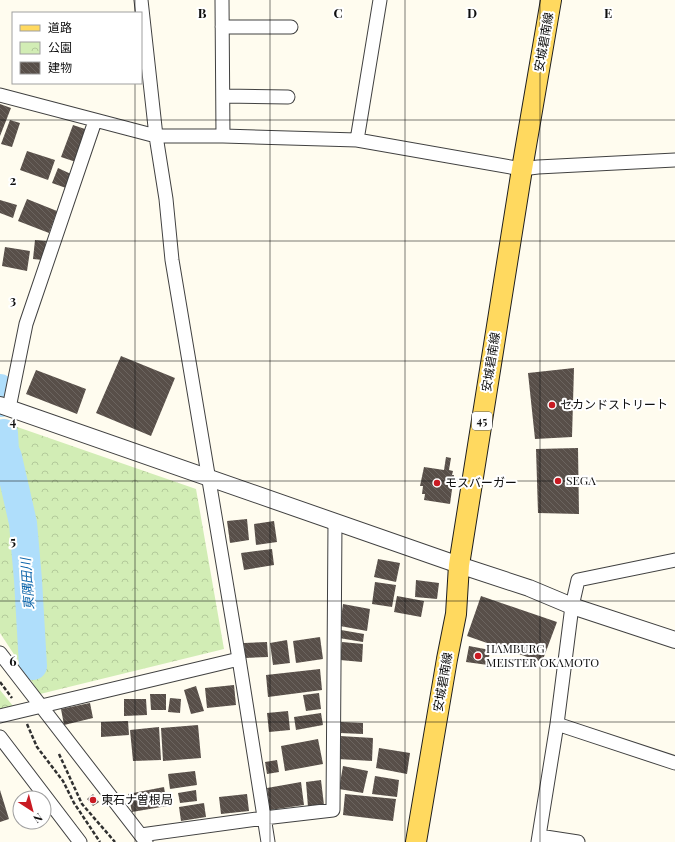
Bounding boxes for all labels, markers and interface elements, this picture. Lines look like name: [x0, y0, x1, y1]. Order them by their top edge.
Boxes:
text: B: [198, 4, 207, 21]
text: C: [333, 4, 343, 21]
text: D: [467, 4, 477, 21]
text: E: [604, 4, 612, 21]
street label: 安城碧南線: [530, 11, 556, 73]
legend: [12, 12, 142, 84]
text: 道路: [48, 19, 72, 35]
text: 公園: [48, 39, 72, 55]
text: 建物: [48, 59, 72, 75]
text: 2: [10, 171, 17, 188]
text: 3: [10, 291, 16, 308]
street label: 安城碧南線: [477, 331, 503, 393]
place label: セカンドストリート: [560, 396, 668, 412]
marker: セカンドストリート: [547, 400, 557, 410]
text: 4: [10, 412, 17, 429]
road number: 45: [472, 412, 492, 430]
place label: SEGA: [566, 472, 596, 488]
place label: モスバーガー: [445, 474, 517, 490]
marker: SEGA: [553, 476, 563, 486]
marker: モスバーガー: [432, 478, 442, 488]
text: 5: [10, 532, 16, 549]
water label: 東隅田川: [16, 556, 37, 611]
place label: HAMBURG MEISTER OKAMOTO: [486, 640, 599, 670]
street label: 安城碧南線: [429, 651, 455, 713]
marker: HAMBURG MEISTER OKAMOTO: [473, 651, 483, 661]
text: 6: [9, 652, 17, 669]
north arrow: [12, 790, 52, 830]
place label: 東石ナ曽根局: [101, 791, 173, 807]
marker: 東石ナ曽根局: [88, 795, 98, 805]
text: N: [31, 810, 46, 827]

